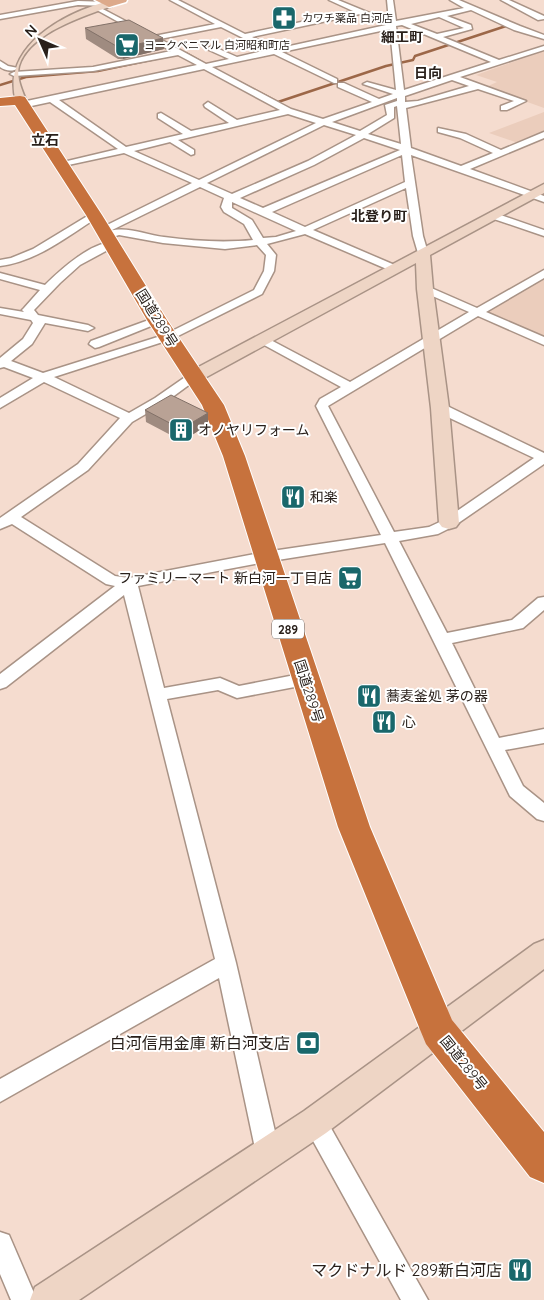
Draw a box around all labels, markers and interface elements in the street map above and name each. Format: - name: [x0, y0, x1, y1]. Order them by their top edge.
- pharmacy icon: カワチ薬品 白河店: [271, 5, 297, 31]
- place label: カワチ薬品 白河店: [302, 11, 393, 25]
- north arrow: [15, 15, 65, 65]
- text: N: [21, 21, 41, 41]
- district label: 細工町: [381, 28, 423, 46]
- supermarket icon: ヨークベニマル 白河昭和町店: [114, 32, 140, 58]
- place label: ヨークベニマル 白河昭和町店: [144, 38, 290, 52]
- district label: 日向: [414, 64, 442, 82]
- district label: 立石: [31, 131, 59, 149]
- district label: 北登り町: [351, 207, 407, 225]
- street label: 国道289号: [132, 286, 182, 350]
- building icon: オノヤリフォーム: [168, 417, 194, 443]
- place label: オノヤリフォーム: [198, 421, 310, 439]
- restaurant icon: 和楽: [280, 484, 306, 510]
- place label: 和楽: [310, 488, 338, 506]
- supermarket icon: ファミリーマート 新白河一丁目店: [337, 565, 363, 591]
- place label: ファミリーマート 新白河一丁目店: [118, 569, 332, 587]
- road number: 289: [272, 620, 304, 638]
- street label: 国道289号: [290, 657, 328, 725]
- restaurant icon: 蕎麦釜処 茅の器: [356, 683, 382, 709]
- place label: 蕎麦釜処 茅の器: [386, 687, 488, 705]
- restaurant icon: 心: [371, 709, 397, 735]
- place label: 心: [402, 713, 416, 731]
- bank icon: 白河信用金庫 新白河支店: [295, 1030, 321, 1056]
- street label: 国道289号: [437, 1032, 491, 1094]
- place label: 白河信用金庫 新白河支店: [110, 1033, 290, 1053]
- restaurant icon: マクドナルド 289新白河店: [507, 1257, 533, 1283]
- place label: マクドナルド 289新白河店: [311, 1260, 502, 1280]

